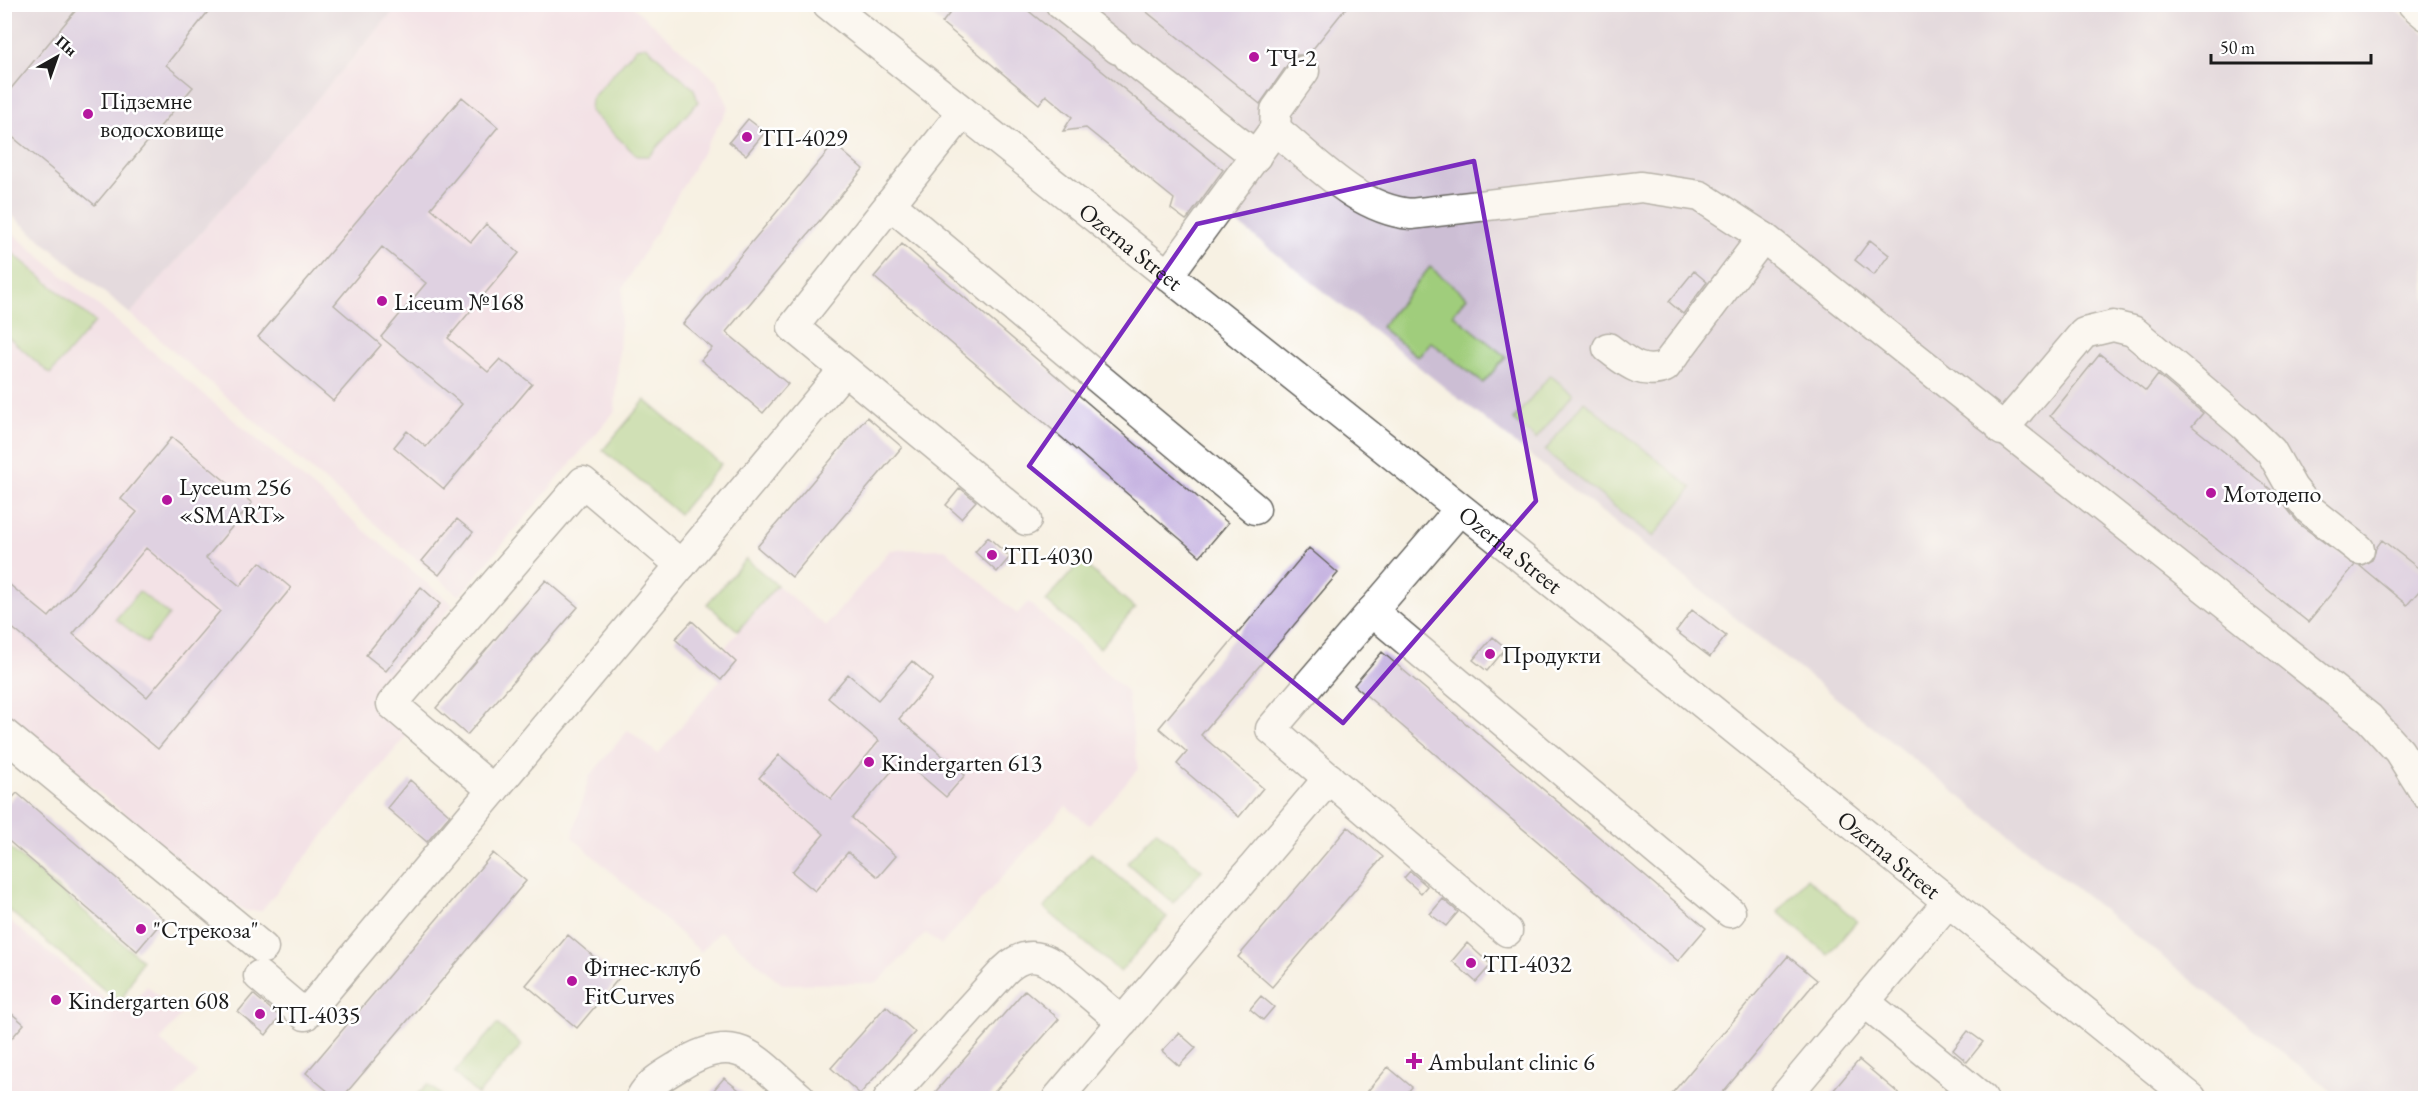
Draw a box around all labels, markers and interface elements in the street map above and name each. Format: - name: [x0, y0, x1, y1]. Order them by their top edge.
- north arrow: [27, 27, 87, 87]
- scale bar: [2211, 27, 2372, 65]
- text: Пн: [51, 31, 81, 61]
- text: 50 m: [2220, 36, 2255, 59]
- place label: ТЧ-2: [1266, 42, 1317, 73]
- marker: ТЧ-2: [1247, 50, 1261, 64]
- place label: Підземне водосховище: [100, 85, 224, 144]
- marker: Підземне водосховище: [81, 107, 95, 121]
- place label: ТП-4029: [759, 122, 848, 153]
- marker: ТП-4029: [740, 130, 754, 144]
- street label: Ozerna Street: [1073, 195, 1190, 297]
- place label: Liceum №168: [394, 286, 524, 317]
- marker: Liceum №168: [375, 294, 389, 308]
- place label: Lyceum 256 «SMART»: [179, 471, 291, 530]
- place label: Мотодепо: [2223, 478, 2321, 509]
- marker: Мотодепо: [2204, 486, 2218, 500]
- marker: Lyceum 256 «SMART»: [160, 493, 174, 507]
- street label: Ozerna Street: [1453, 498, 1570, 600]
- place label: ТП-4030: [1004, 540, 1093, 571]
- marker: ТП-4030: [985, 548, 999, 562]
- place label: Продукти: [1502, 639, 1601, 670]
- marker: Продукти: [1483, 647, 1497, 661]
- place label: Kindergarten 613: [881, 747, 1042, 778]
- marker: Kindergarten 613: [862, 755, 876, 769]
- street label: Ozerna Street: [1831, 803, 1948, 906]
- place label: "Стрекоза": [153, 914, 259, 945]
- marker: "Стрекоза": [134, 922, 148, 936]
- place label: ТП-4032: [1483, 948, 1572, 979]
- place label: Фітнес-клуб FitCurves: [584, 952, 701, 1011]
- marker: ТП-4032: [1464, 956, 1478, 970]
- marker: Фітнес-клуб FitCurves: [565, 974, 579, 988]
- place label: Kindergarten 608: [68, 985, 229, 1016]
- marker: Kindergarten 608: [49, 993, 63, 1007]
- place label: ТП-4035: [272, 999, 361, 1030]
- marker: ТП-4035: [253, 1007, 267, 1021]
- place label: Ambulant clinic 6: [1427, 1046, 1595, 1077]
- marker: Ambulant clinic 6: [1405, 1052, 1423, 1070]

